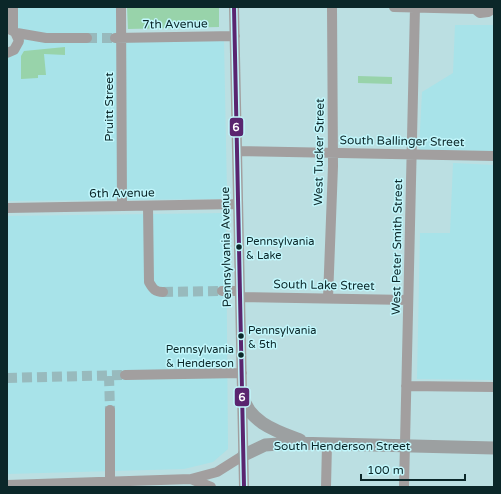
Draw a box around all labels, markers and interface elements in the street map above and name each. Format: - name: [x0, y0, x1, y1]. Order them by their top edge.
- street label: 7th Avenue: [142, 16, 208, 32]
- street label: Pruitt Street: [102, 72, 116, 142]
- street label: West Tucker Street: [311, 98, 327, 206]
- line badge: 6: [229, 117, 244, 137]
- text: 6: [233, 121, 240, 134]
- street label: South Ballinger Street: [340, 133, 465, 149]
- street label: West Peter Smith Street: [389, 178, 405, 315]
- street label: 6th Avenue: [89, 185, 155, 201]
- street label: Pennsylvania Avenue: [218, 186, 234, 307]
- place label: Pennsylvania & Lake: [246, 235, 314, 262]
- marker: Pennsylvania & Lake: [234, 242, 244, 252]
- street label: South Lake Street: [273, 277, 375, 293]
- place label: Pennsylvania & 5th: [248, 324, 316, 351]
- marker: Pennsylvania & 5th: [236, 331, 246, 341]
- place label: Pennsylvania & Henderson: [166, 343, 234, 370]
- marker: Pennsylvania & Henderson: [236, 350, 246, 360]
- line badge: 6: [234, 387, 250, 407]
- text: 6: [239, 391, 246, 404]
- street label: South Henderson Street: [274, 439, 411, 453]
- scale bar: [361, 456, 465, 482]
- text: 100 m: [367, 463, 404, 477]

